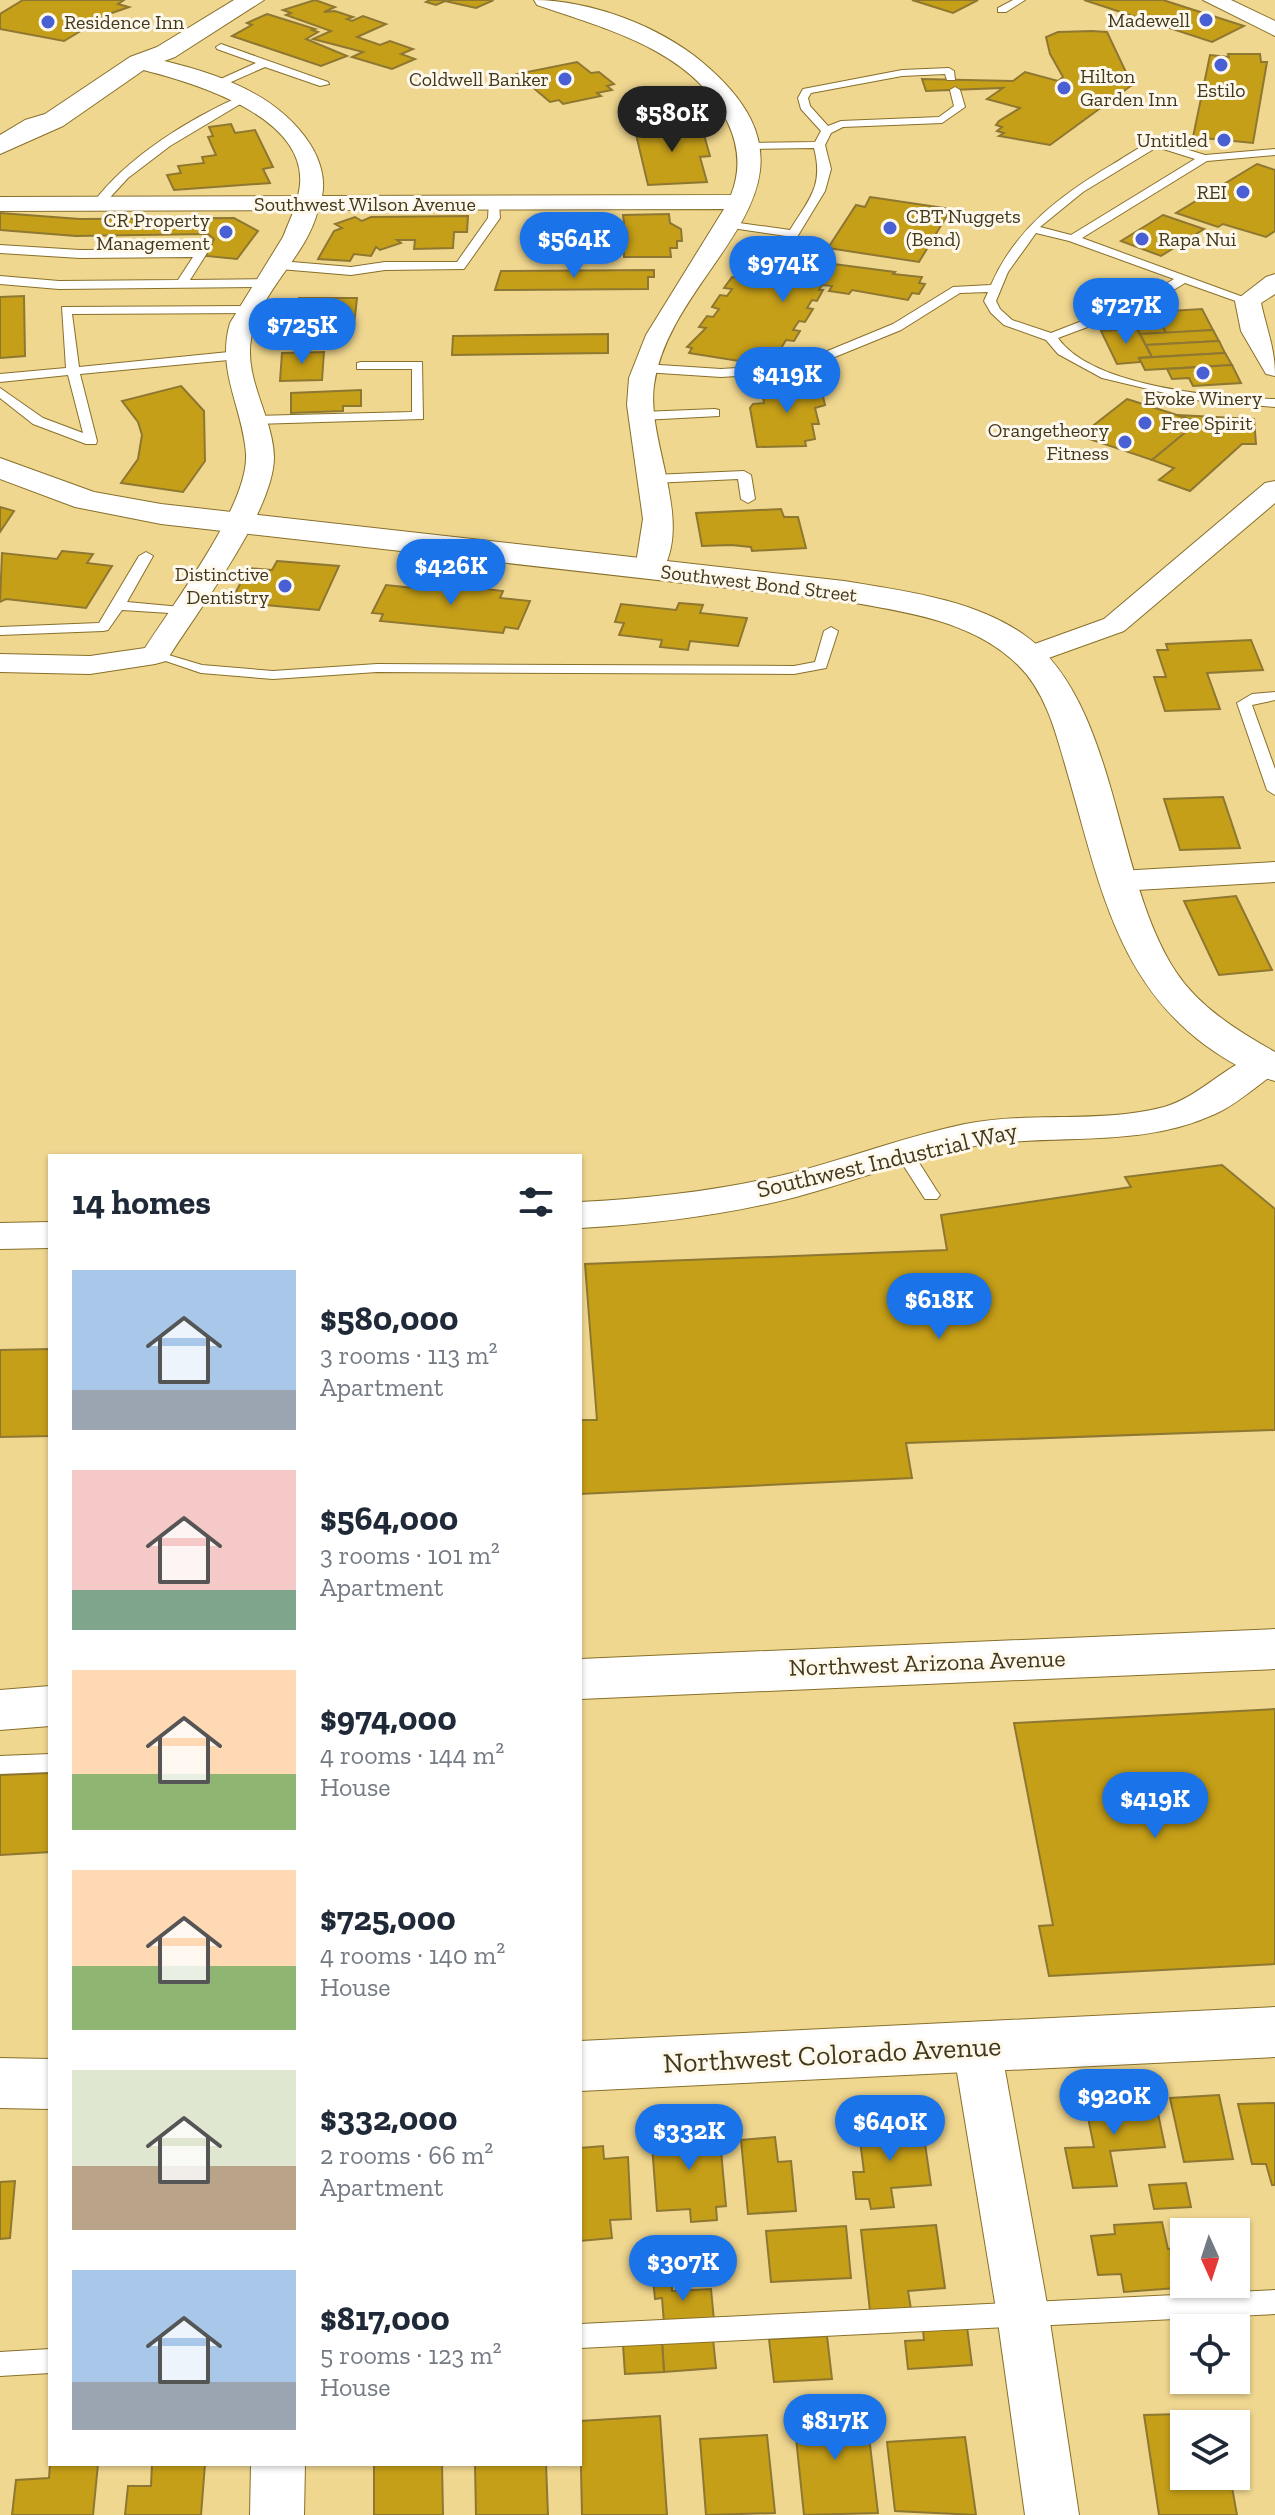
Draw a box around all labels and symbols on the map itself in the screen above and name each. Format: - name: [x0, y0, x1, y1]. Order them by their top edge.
- place label: Madewell: [1108, 8, 1190, 32]
- place label: Residence Inn: [64, 10, 185, 34]
- marker: Madewell: [1197, 11, 1215, 29]
- marker: Residence Inn: [39, 13, 57, 31]
- marker: Estilo: [1212, 56, 1230, 74]
- place label: Hilton Garden Inn: [1080, 64, 1178, 111]
- place label: Coldwell Banker: [409, 67, 549, 91]
- marker: Coldwell Banker: [556, 70, 574, 88]
- place label: Estilo: [1196, 78, 1246, 102]
- marker: Hilton Garden Inn: [1055, 79, 1073, 97]
- pin: $580K: [616, 86, 728, 154]
- place label: Untitled: [1137, 128, 1208, 152]
- marker: Untitled: [1215, 131, 1233, 149]
- place label: REI: [1196, 180, 1227, 204]
- marker: REI: [1234, 183, 1252, 201]
- street label: Southwest Wilson Avenue: [254, 192, 476, 216]
- place label: CBT Nuggets (Bend): [906, 204, 1021, 251]
- place label: CR Property Management: [96, 208, 211, 255]
- pin: $564K: [518, 212, 630, 280]
- marker: CBT Nuggets (Bend): [881, 219, 899, 237]
- marker: CR Property Management: [217, 223, 235, 241]
- place label: Rapa Nui: [1158, 227, 1237, 251]
- marker: Rapa Nui: [1133, 230, 1151, 248]
- pin: $974K: [727, 236, 839, 304]
- pin: $727K: [1070, 278, 1182, 346]
- pin: $725K: [246, 298, 358, 366]
- pin: $419K: [731, 347, 843, 415]
- marker: Evoke Winery: [1194, 364, 1212, 382]
- place label: Evoke Winery: [1144, 386, 1263, 410]
- place label: Free Spirit: [1161, 411, 1253, 435]
- marker: Free Spirit: [1136, 414, 1154, 432]
- place label: Orangetheory Fitness: [988, 418, 1110, 465]
- marker: Orangetheory Fitness: [1116, 433, 1134, 451]
- pin: $426K: [395, 539, 507, 607]
- street label: Southwest Bond Street: [659, 559, 859, 607]
- place label: Distinctive Dentistry: [175, 562, 270, 609]
- marker: Distinctive Dentistry: [276, 577, 294, 595]
- street label: Southwest Industrial Way: [754, 1115, 1021, 1204]
- pin: $618K: [883, 1273, 995, 1341]
- street label: Northwest Arizona Avenue: [788, 1643, 1066, 1682]
- pin: $419K: [1099, 1772, 1211, 1840]
- street label: Northwest Colorado Avenue: [662, 2029, 1002, 2080]
- pin: $920K: [1058, 2069, 1170, 2137]
- pin: $640K: [834, 2095, 946, 2163]
- pin: $332K: [633, 2104, 745, 2172]
- north arrow: [1170, 2218, 1250, 2298]
- pin: $307K: [627, 2235, 739, 2303]
- pin: $817K: [779, 2394, 891, 2462]

